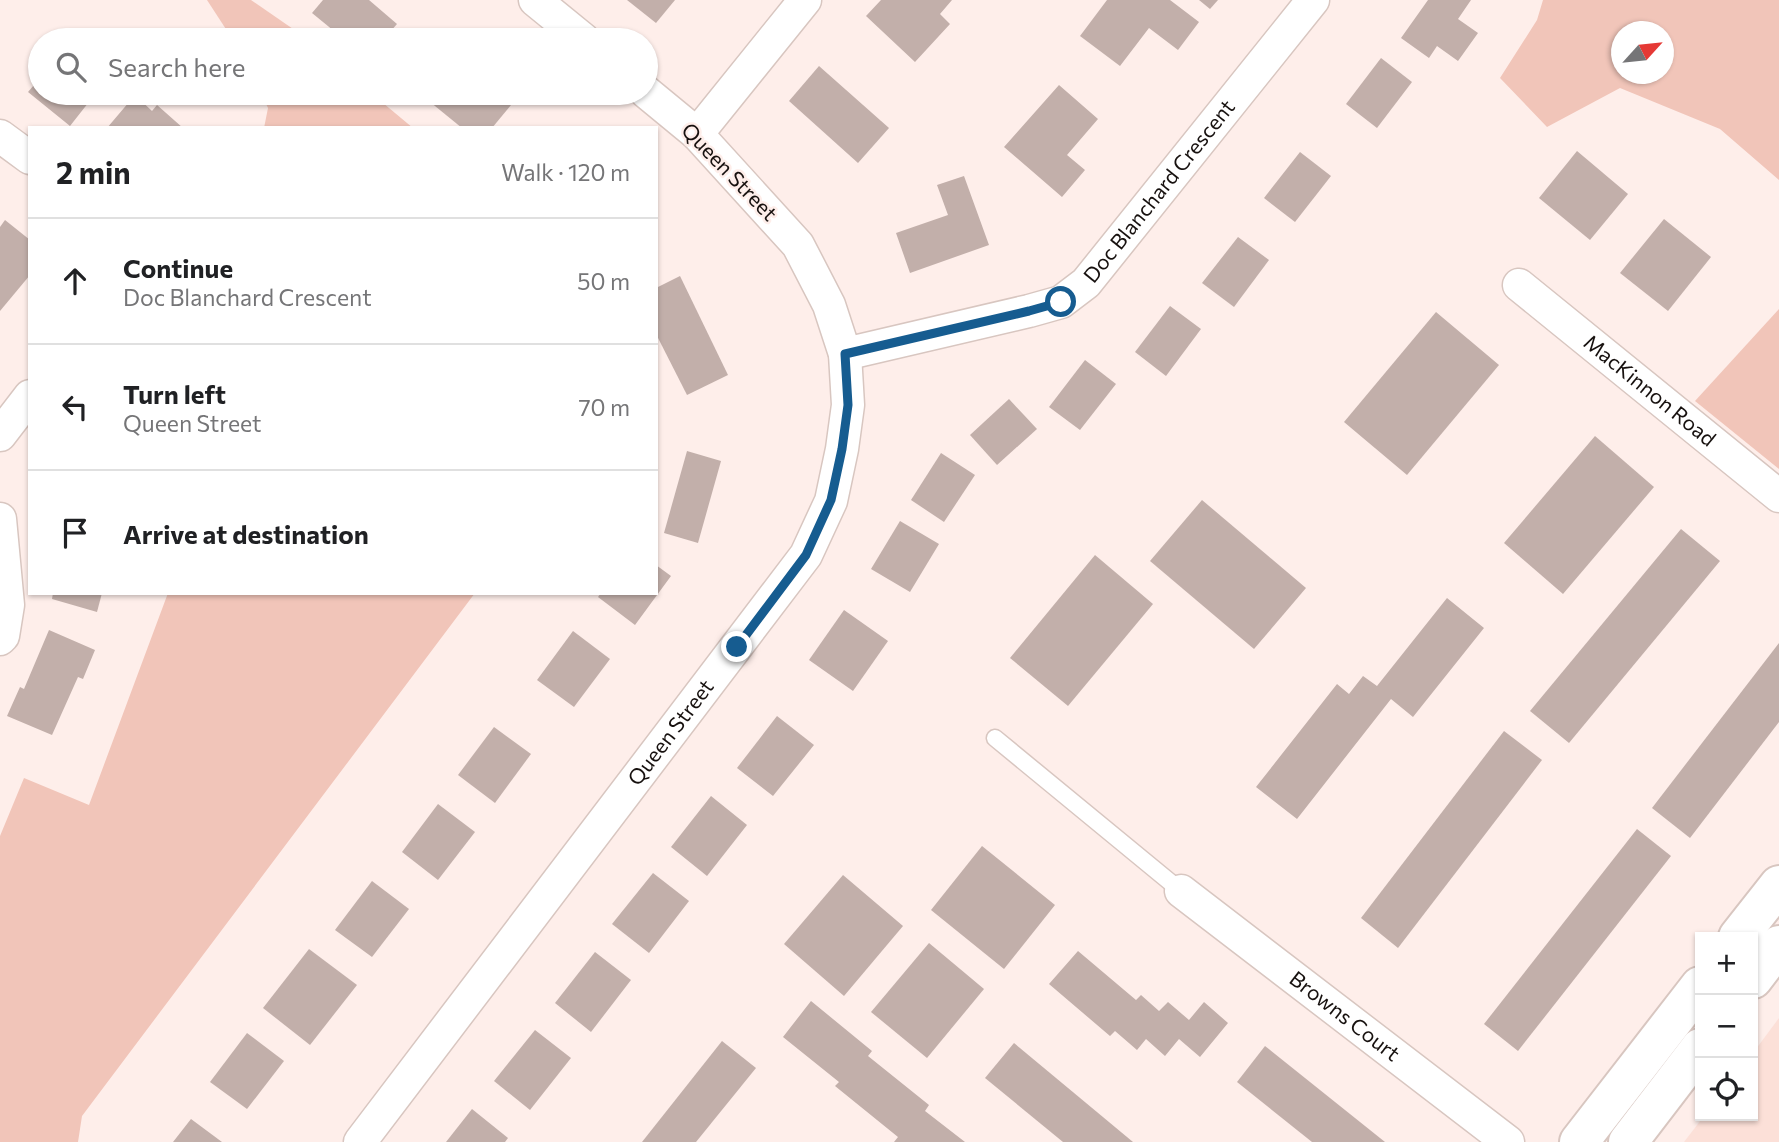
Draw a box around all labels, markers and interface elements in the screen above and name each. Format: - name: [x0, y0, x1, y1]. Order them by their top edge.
- north arrow: [1611, 21, 1674, 84]
- search box: [28, 28, 658, 105]
- icon: search: [52, 48, 90, 86]
- text: Search here: [108, 51, 246, 82]
- street label: Doc Blanchard Crescent: [1077, 94, 1239, 287]
- street label: Queen Street: [677, 117, 783, 225]
- text: 2 min: [56, 153, 131, 190]
- text: Walk · 120 m: [501, 158, 630, 186]
- text: Continue: [123, 252, 233, 283]
- icon: ahead: [56, 262, 94, 300]
- text: 50 m: [577, 267, 630, 295]
- text: Doc Blanchard Crescent: [123, 283, 372, 311]
- route start: [1045, 286, 1076, 317]
- street label: MacKinnon Road: [1579, 329, 1721, 451]
- text: Turn left: [123, 378, 226, 409]
- icon: left: [56, 388, 94, 426]
- text: 70 m: [578, 393, 630, 421]
- text: Queen Street: [123, 409, 262, 437]
- icon: arrive: [56, 514, 94, 552]
- text: Arrive at destination: [123, 518, 369, 549]
- route end: [721, 631, 752, 662]
- street label: Queen Street: [622, 674, 718, 790]
- map controls: [1695, 932, 1758, 1121]
- button: +: [1695, 932, 1758, 995]
- street label: Browns Court: [1285, 965, 1405, 1065]
- button: −: [1695, 995, 1758, 1058]
- button: locate: [1695, 1058, 1758, 1121]

